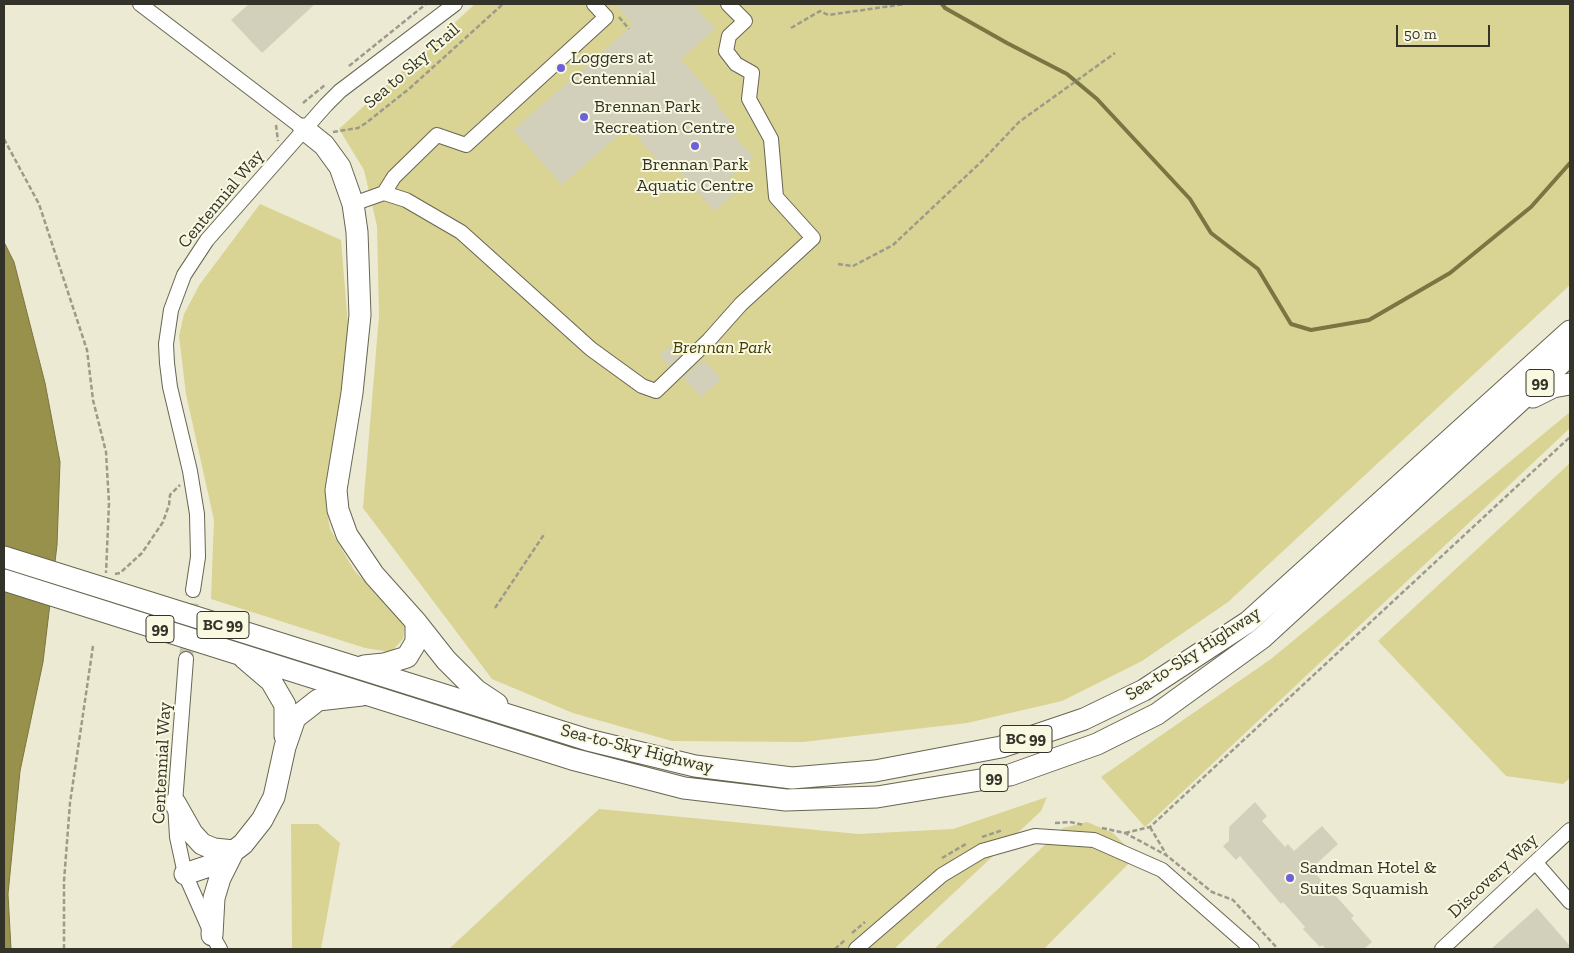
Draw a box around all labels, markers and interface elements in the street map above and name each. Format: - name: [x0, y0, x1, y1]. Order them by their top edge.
- scale bar: [1399, 15, 1493, 47]
- street label: Sea to Sky Trail: [360, 18, 464, 114]
- text: 50 m: [1404, 25, 1437, 43]
- place label: Loggers at Centennial: [571, 47, 656, 90]
- marker: Loggers at Centennial: [555, 62, 567, 74]
- place label: Brennan Park Recreation Centre: [594, 96, 735, 138]
- marker: Brennan Park Recreation Centre: [578, 111, 590, 123]
- marker: Brennan Park Aquatic Centre: [689, 140, 701, 152]
- street label: Centennial Way: [173, 145, 269, 253]
- place label: Brennan Park Aquatic Centre: [636, 154, 754, 196]
- park label: Brennan Park: [673, 337, 771, 359]
- road number: 99: [1526, 369, 1554, 396]
- street label: Sea-to-Sky Highway: [1121, 602, 1265, 706]
- road number: BC 99: [197, 612, 249, 638]
- road number: 99: [146, 616, 174, 642]
- street label: Centennial Way: [148, 701, 176, 825]
- street label: Sea-to-Sky Highway: [558, 720, 716, 778]
- road number: BC 99: [1000, 726, 1052, 752]
- road number: 99: [980, 764, 1008, 791]
- street label: Discovery Way: [1444, 829, 1542, 923]
- place label: Sandman Hotel & Suites Squamish: [1300, 857, 1437, 900]
- marker: Sandman Hotel & Suites Squamish: [1284, 872, 1296, 884]

